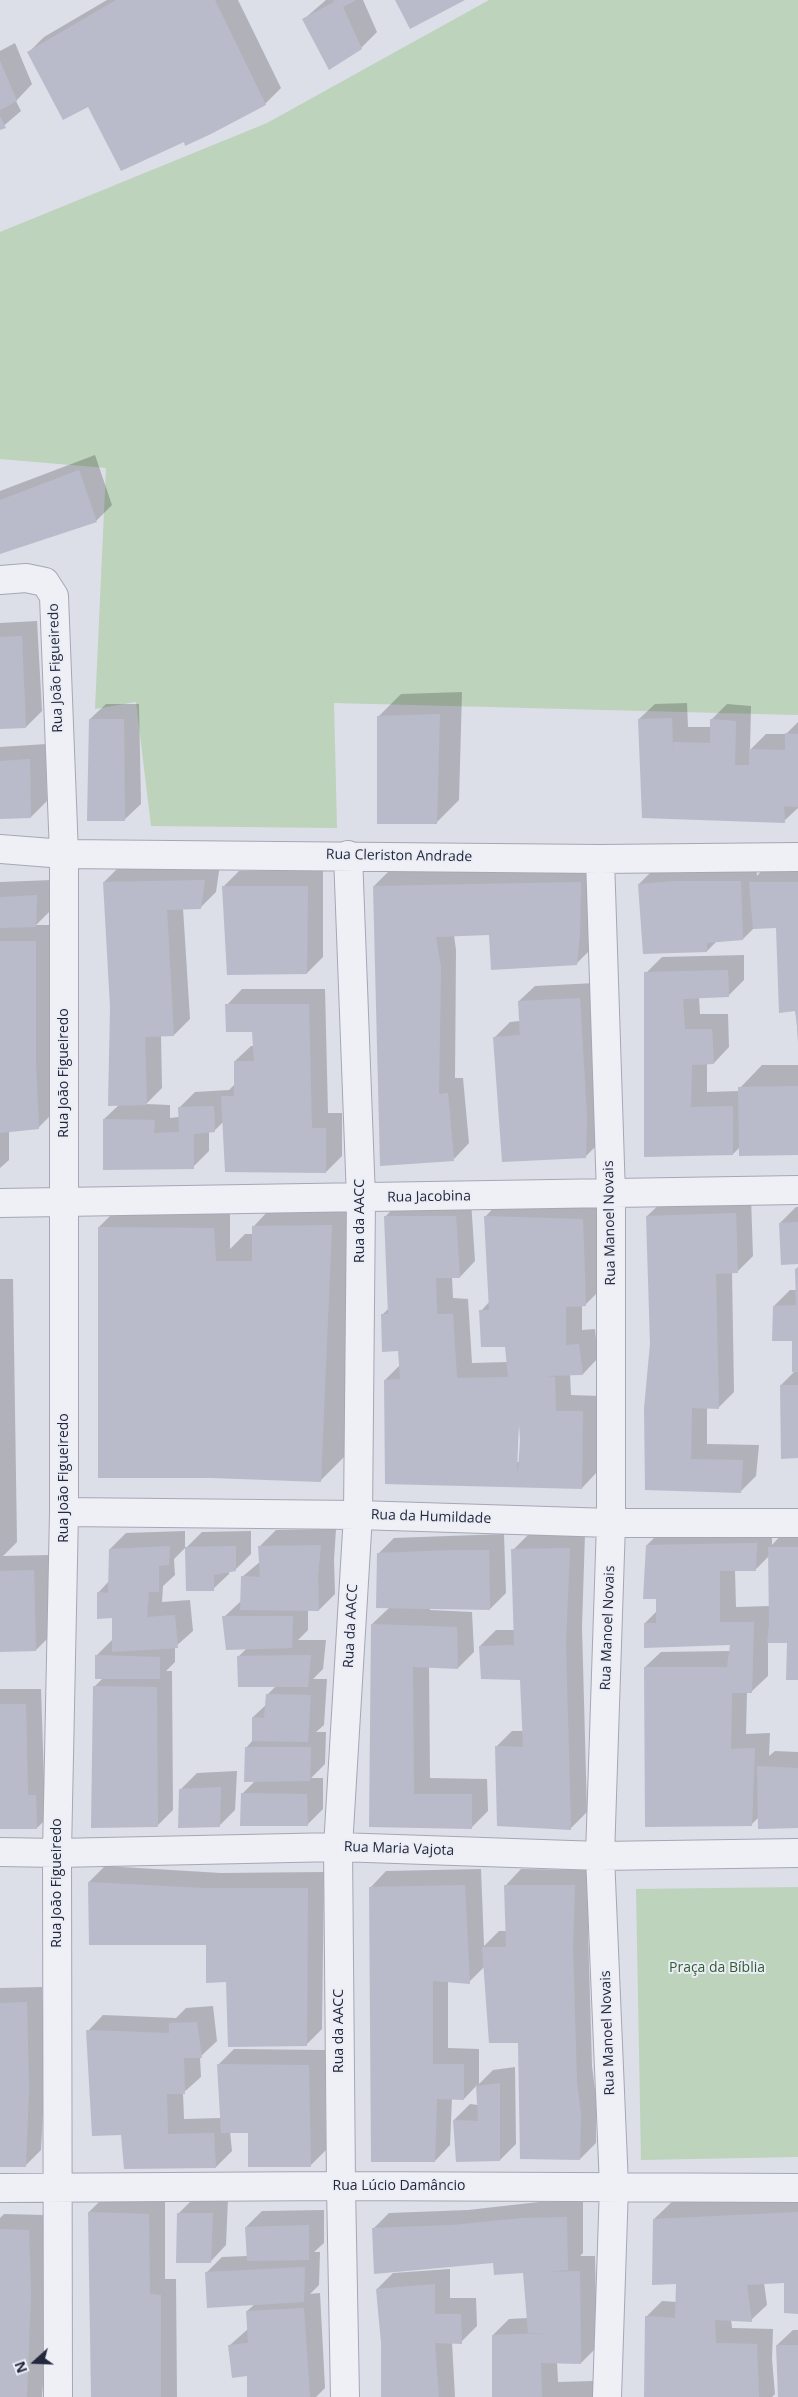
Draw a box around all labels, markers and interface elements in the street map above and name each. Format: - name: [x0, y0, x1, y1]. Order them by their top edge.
- street label: Rua João Figueiredo: [45, 603, 67, 733]
- street label: Rua Cleriston Andrade: [326, 846, 472, 866]
- street label: Rua João Figueiredo: [56, 1008, 72, 1138]
- street label: Rua Manoel Novais: [601, 1160, 619, 1286]
- street label: Rua da AACC: [352, 1179, 368, 1263]
- street label: Rua Jacobina: [387, 1188, 471, 1206]
- street label: Rua João Figueiredo: [56, 1413, 72, 1543]
- street label: Rua da Humildade: [371, 1507, 491, 1527]
- street label: Rua Manoel Novais: [597, 1565, 619, 1691]
- street label: Rua da AACC: [340, 1584, 362, 1668]
- street label: Rua João Figueiredo: [49, 1818, 65, 1948]
- street label: Rua Maria Vajota: [343, 1839, 455, 1859]
- park label: Praça da Bíblia: [669, 1960, 765, 1976]
- street label: Rua Manoel Novais: [597, 1970, 619, 2096]
- street label: Rua da AACC: [331, 1989, 347, 2073]
- street label: Rua Lúcio Damâncio: [333, 2178, 465, 2194]
- north arrow: [10, 2337, 60, 2387]
- text: N: [10, 2359, 31, 2376]

